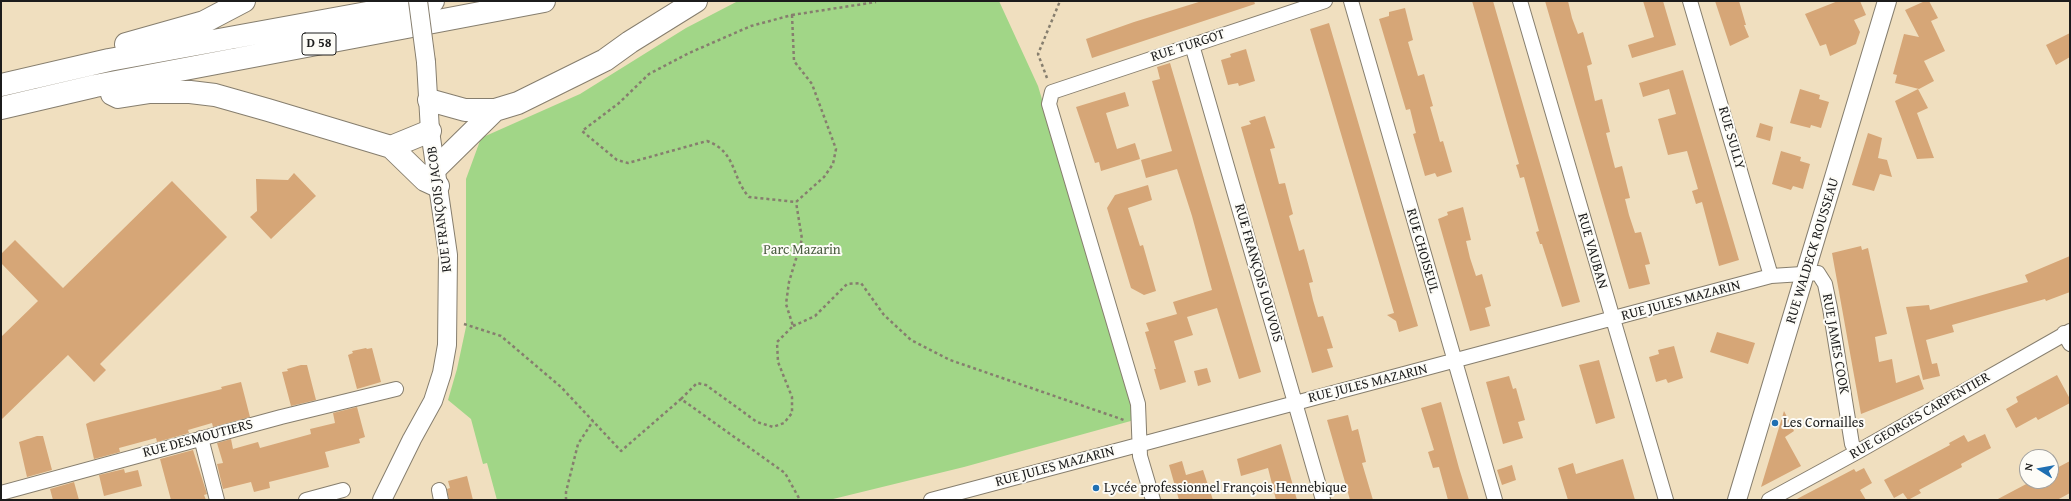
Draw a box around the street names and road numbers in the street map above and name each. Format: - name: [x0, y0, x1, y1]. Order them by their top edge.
- street label: RUE TURGOT: [1149, 26, 1227, 66]
- road number: D 58: [302, 33, 336, 55]
- street label: RUE SULLY: [1714, 105, 1748, 171]
- street label: RUE FRANÇOIS JACOB: [424, 145, 456, 273]
- street label: RUE WALDECK ROUSSEAU: [1783, 176, 1843, 326]
- street label: RUE FRANÇOIS LOUVOIS: [1230, 202, 1286, 344]
- street label: RUE CHOISEUL: [1402, 207, 1442, 295]
- street label: RUE VAUBAN: [1573, 211, 1611, 291]
- street label: RUE JULES MAZARIN: [1620, 277, 1742, 325]
- street label: RUE JAMES COOK: [1818, 292, 1852, 396]
- street label: RUE JULES MAZARIN: [1307, 361, 1429, 407]
- street label: RUE GEORGES CARPENTIER: [1847, 369, 1993, 463]
- street label: RUE DESMOUTIERS: [141, 416, 255, 462]
- street label: RUE JULES MAZARIN: [994, 443, 1116, 491]

